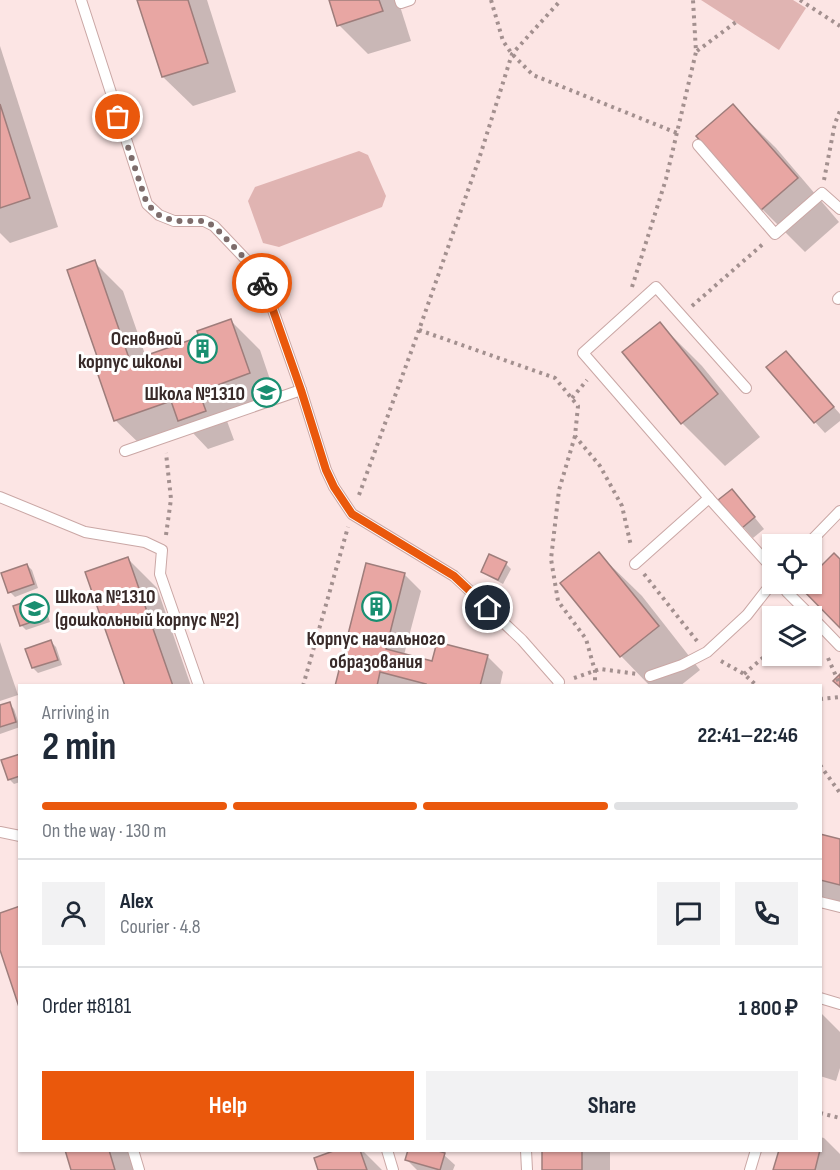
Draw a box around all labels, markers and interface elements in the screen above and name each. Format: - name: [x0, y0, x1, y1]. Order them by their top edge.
- pin: [92, 91, 143, 142]
- icon: bag: [101, 100, 134, 133]
- courier: [232, 253, 292, 313]
- icon: bike: [246, 267, 279, 300]
- place label: Основной корпус школы: [78, 327, 182, 374]
- building icon: Основной корпус школы: [187, 333, 219, 365]
- school or university icon: Школа №1310: [250, 377, 282, 409]
- place label: Школа №1310: [144, 382, 245, 406]
- map controls: [762, 534, 822, 666]
- button: locate: [762, 534, 822, 594]
- pin: [462, 582, 513, 633]
- place label: Школа №1310 (дошкольный корпус №2): [55, 585, 239, 632]
- building icon: Корпус начального образования: [360, 591, 392, 623]
- icon: home: [471, 591, 504, 624]
- school or university icon: Школа №1310 (дошкольный корпус №2): [18, 592, 50, 624]
- button: layers: [762, 606, 822, 666]
- place label: Корпус начального образования: [306, 627, 446, 674]
- text: Arriving in: [42, 701, 110, 725]
- text: 22:41–22:46: [697, 722, 798, 749]
- text: 2 min: [42, 724, 116, 771]
- text: On the way · 130 m: [42, 819, 166, 843]
- button: person: [42, 882, 105, 945]
- button: chat: [657, 882, 720, 945]
- button: phone: [735, 882, 798, 945]
- text: Alex: [120, 888, 153, 915]
- text: Courier · 4.8: [120, 915, 201, 939]
- text: Order #8181: [42, 993, 131, 1020]
- text: 1 800 ₽: [738, 995, 798, 1022]
- button: Help: [42, 1071, 414, 1140]
- button: Share: [426, 1071, 798, 1140]

